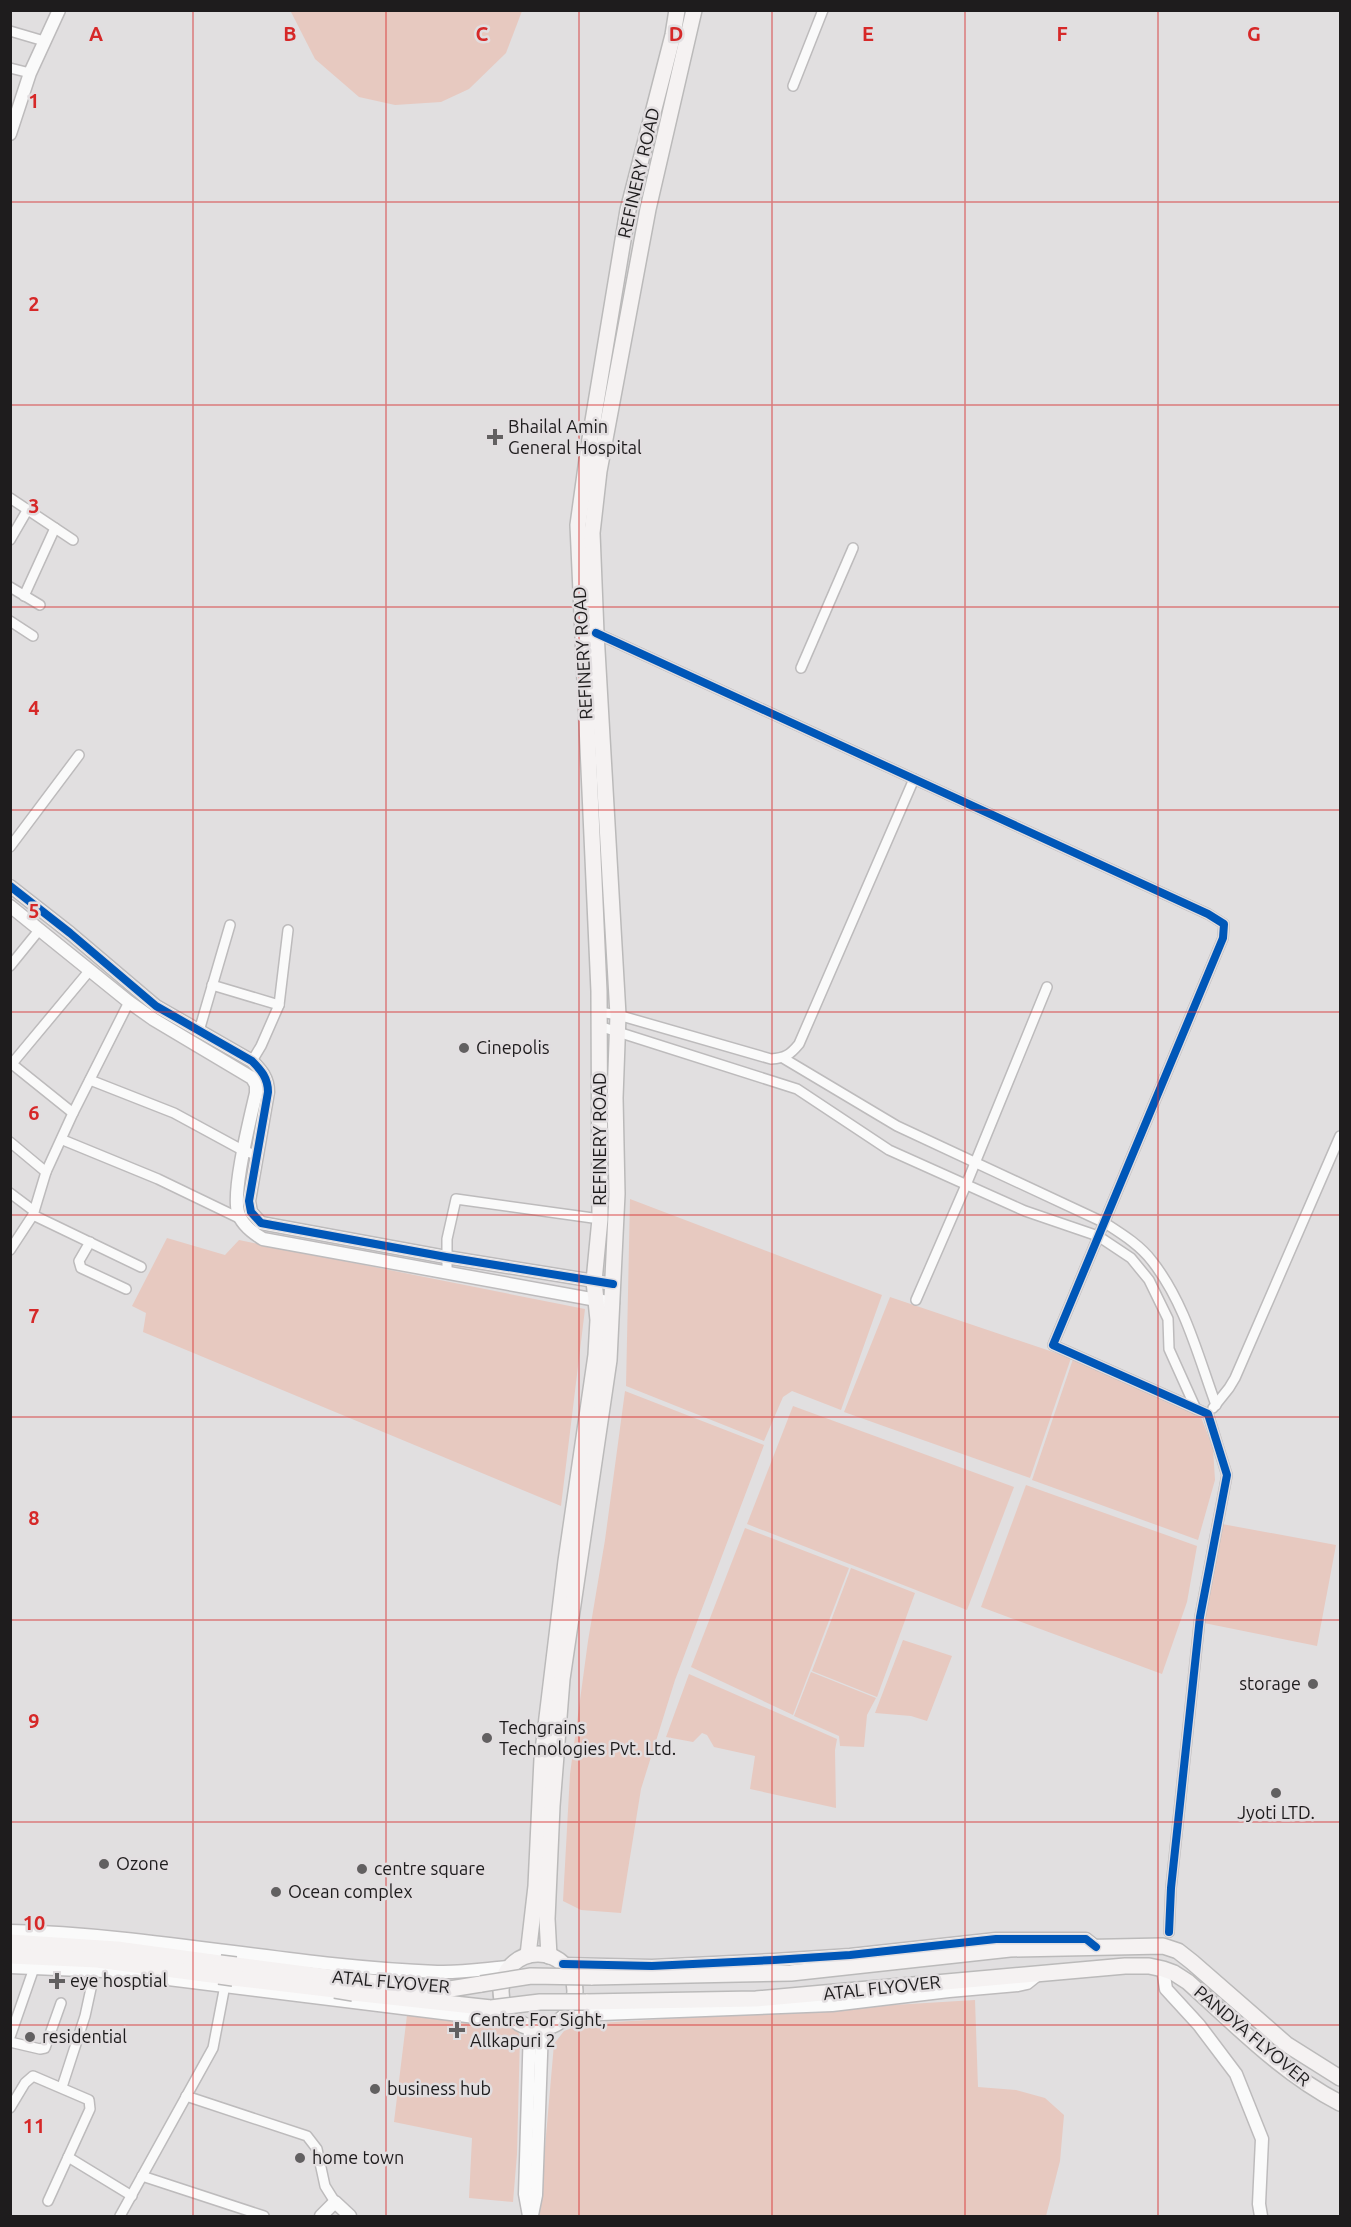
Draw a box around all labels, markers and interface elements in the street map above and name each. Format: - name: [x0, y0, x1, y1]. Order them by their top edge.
- text: A: [89, 22, 103, 45]
- text: B: [283, 22, 297, 45]
- text: C: [476, 22, 489, 45]
- text: D: [669, 22, 683, 45]
- text: E: [862, 22, 874, 45]
- text: F: [1056, 22, 1068, 45]
- text: G: [1247, 22, 1261, 45]
- text: 1: [28, 89, 40, 112]
- street label: REFINERY ROAD: [613, 106, 663, 240]
- text: 2: [28, 292, 40, 315]
- place label: Bhailal Amin General Hospital: [508, 416, 642, 457]
- marker: Bhailal Amin General Hospital: [486, 428, 504, 446]
- text: 3: [28, 494, 40, 517]
- street label: REFINERY ROAD: [569, 586, 595, 720]
- text: 4: [28, 696, 40, 719]
- text: 5: [28, 899, 40, 922]
- place label: Cinepolis: [476, 1037, 550, 1057]
- marker: Cinepolis: [457, 1041, 471, 1055]
- street label: REFINERY ROAD: [589, 1072, 609, 1206]
- text: 6: [28, 1101, 40, 1124]
- text: 7: [28, 1304, 40, 1327]
- text: 8: [28, 1506, 40, 1529]
- place label: storage: [1239, 1673, 1301, 1693]
- marker: storage: [1306, 1677, 1320, 1691]
- text: 9: [28, 1709, 40, 1732]
- place label: Techgrains Technologies Pvt. Ltd.: [499, 1717, 676, 1758]
- marker: Techgrains Technologies Pvt. Ltd.: [480, 1731, 494, 1745]
- marker: Jyoti LTD.: [1269, 1786, 1283, 1800]
- place label: Jyoti LTD.: [1237, 1802, 1315, 1822]
- place label: Ozone: [116, 1853, 169, 1873]
- marker: Ozone: [97, 1857, 111, 1871]
- place label: centre square: [374, 1858, 485, 1878]
- marker: centre square: [355, 1862, 369, 1876]
- place label: Ocean complex: [288, 1881, 413, 1901]
- marker: Ocean complex: [269, 1885, 283, 1899]
- text: 10: [23, 1911, 45, 1934]
- street label: ATAL FLYOVER: [331, 1966, 451, 1996]
- place label: eye hosptial: [70, 1970, 167, 1990]
- street label: ATAL FLYOVER: [822, 1971, 942, 2003]
- marker: eye hosptial: [48, 1972, 66, 1990]
- street label: PANDYA FLYOVER: [1191, 1981, 1315, 2089]
- place label: Centre For Sight, Allkapuri 2: [470, 2009, 606, 2050]
- marker: Centre For Sight, Allkapuri 2: [448, 2021, 466, 2039]
- place label: residential: [42, 2026, 127, 2046]
- marker: residential: [23, 2030, 37, 2044]
- place label: business hub: [387, 2078, 491, 2098]
- marker: business hub: [368, 2082, 382, 2096]
- text: 11: [23, 2114, 45, 2137]
- place label: home town: [312, 2147, 404, 2167]
- marker: home town: [293, 2151, 307, 2165]

